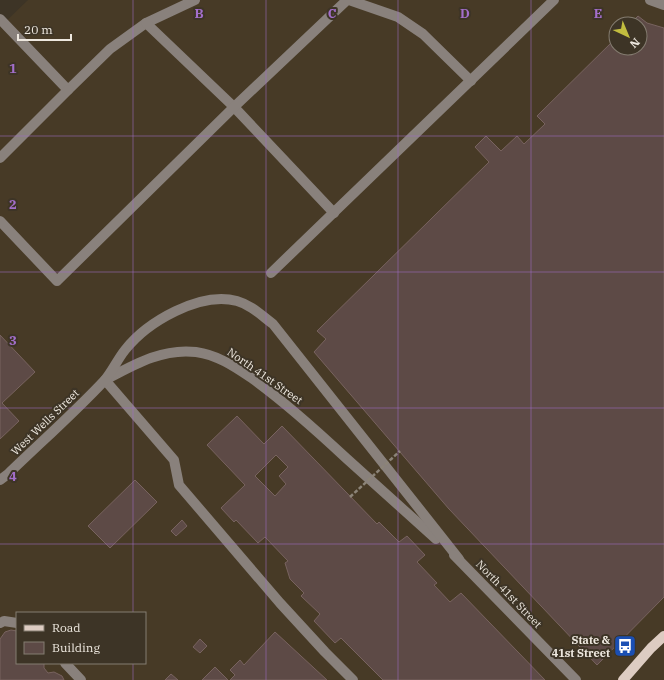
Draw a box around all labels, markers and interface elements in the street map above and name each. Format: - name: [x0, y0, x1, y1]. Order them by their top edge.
- text: B: [194, 5, 204, 22]
- text: C: [328, 5, 337, 22]
- text: D: [460, 5, 470, 22]
- text: E: [594, 5, 602, 22]
- scale bar: [18, 16, 71, 42]
- north arrow: [608, 16, 648, 56]
- text: 20 m: [24, 22, 53, 37]
- text: N: [627, 35, 643, 51]
- text: 1: [9, 60, 17, 77]
- text: 2: [9, 196, 17, 213]
- text: 3: [9, 332, 17, 349]
- street label: North 41st Street: [225, 345, 305, 407]
- street label: West Wells Street: [8, 386, 82, 458]
- text: 4: [9, 468, 17, 485]
- street label: North 41st Street: [473, 557, 545, 631]
- legend: [16, 612, 146, 664]
- text: Road: [52, 620, 81, 635]
- place label: State & 41st Street: [552, 633, 610, 660]
- bus stop icon: State & 41st Street: [612, 633, 638, 659]
- text: Building: [52, 640, 100, 655]

